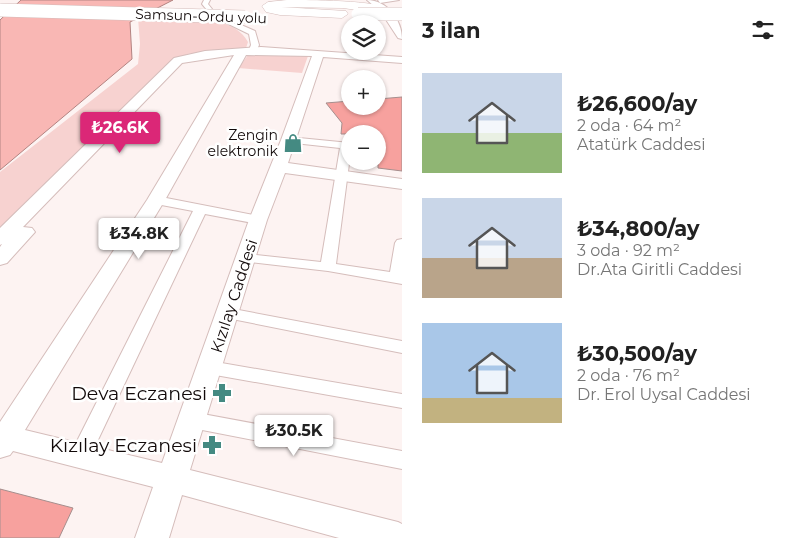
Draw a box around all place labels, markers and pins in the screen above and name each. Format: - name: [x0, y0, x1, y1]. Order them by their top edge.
- pin: ₺26.6K: [79, 112, 161, 154]
- place label: Zengin elektronik: [207, 126, 279, 160]
- shop icon: Zengin elektronik: [282, 132, 304, 154]
- pin: ₺34.8K: [98, 218, 180, 260]
- place label: Deva Eczanesi: [71, 382, 207, 405]
- pharmacy icon: Deva Eczanesi: [211, 382, 233, 404]
- pin: ₺30.5K: [253, 414, 335, 457]
- place label: Kızılay Eczanesi: [50, 434, 197, 457]
- pharmacy icon: Kızılay Eczanesi: [201, 434, 223, 456]

